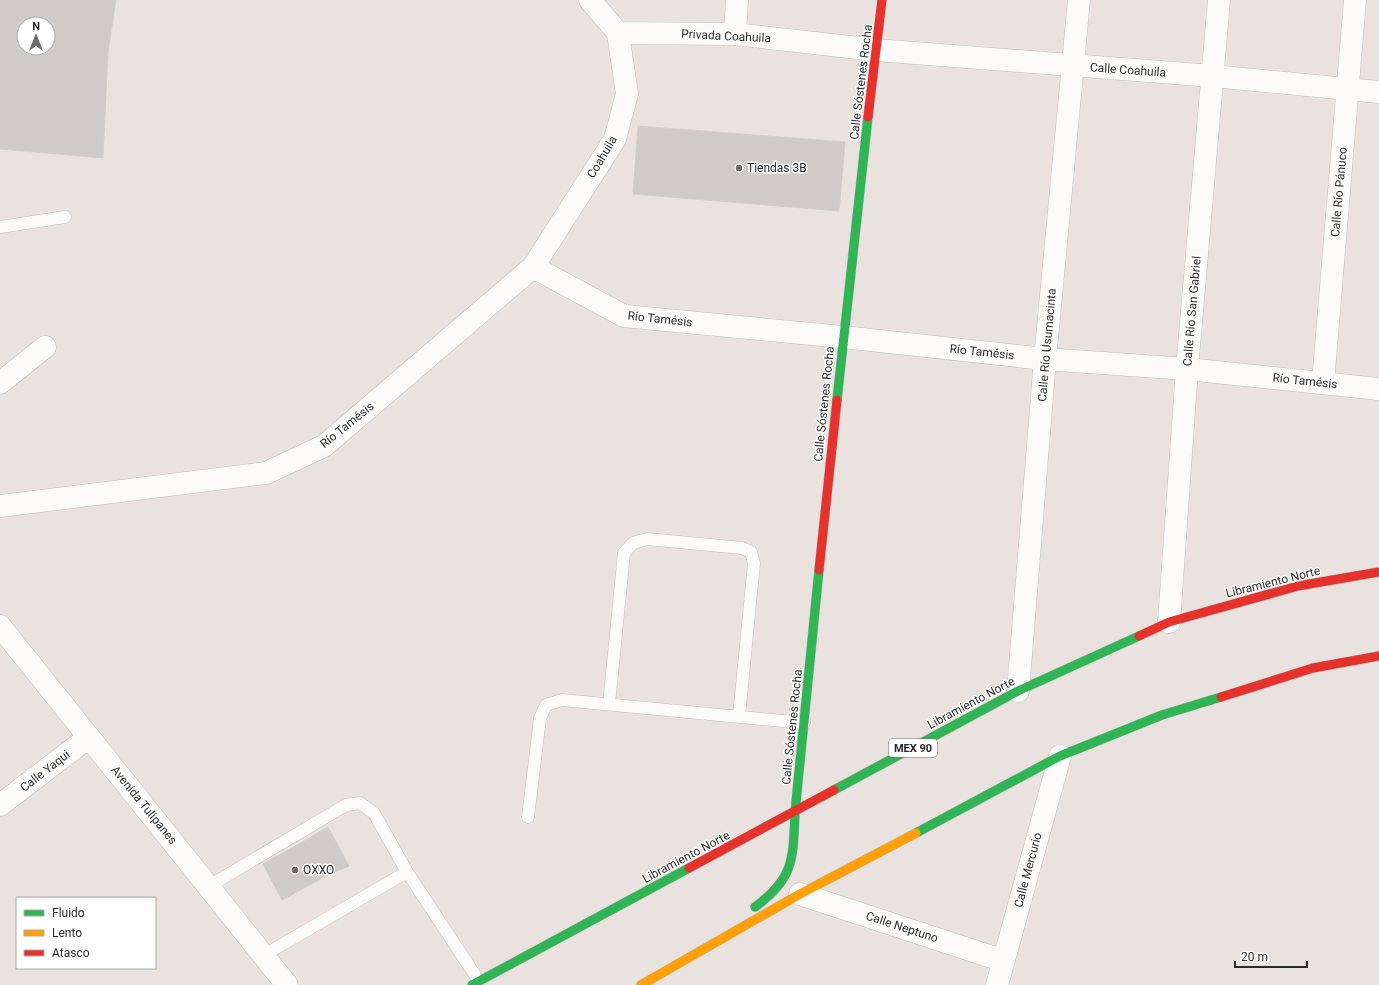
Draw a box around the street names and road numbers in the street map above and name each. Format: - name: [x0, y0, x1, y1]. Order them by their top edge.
- street label: Calle Sóstenes Rocha: [847, 24, 875, 140]
- street label: Privada Coahuila: [681, 27, 771, 45]
- street label: Calle Coahuila: [1089, 60, 1167, 80]
- street label: Coahuila: [584, 133, 620, 181]
- street label: Calle Río Pánuco: [1328, 146, 1350, 237]
- street label: Calle Río San Gabriel: [1180, 255, 1204, 367]
- street label: Calle Río Usumacinta: [1035, 288, 1059, 402]
- street label: Río Tamésis: [627, 309, 693, 329]
- street label: Río Tamésis: [949, 342, 1015, 362]
- street label: Calle Sóstenes Rocha: [811, 346, 837, 462]
- street label: Río Tamésis: [1272, 371, 1338, 391]
- street label: Río Tamésis: [317, 399, 377, 451]
- street label: Libramiento Norte: [1224, 564, 1322, 600]
- street label: Calle Sóstenes Rocha: [779, 669, 805, 785]
- street label: Libramiento Norte: [925, 674, 1017, 732]
- road number: MEX 90: [889, 739, 937, 757]
- street label: Calle Yaqui: [17, 747, 73, 795]
- street label: Avenida Tulipanes: [108, 763, 180, 847]
- street label: Libramiento Norte: [640, 828, 732, 886]
- street label: Calle Mercurio: [1011, 831, 1045, 909]
- street label: Calle Neptuno: [864, 909, 940, 945]

